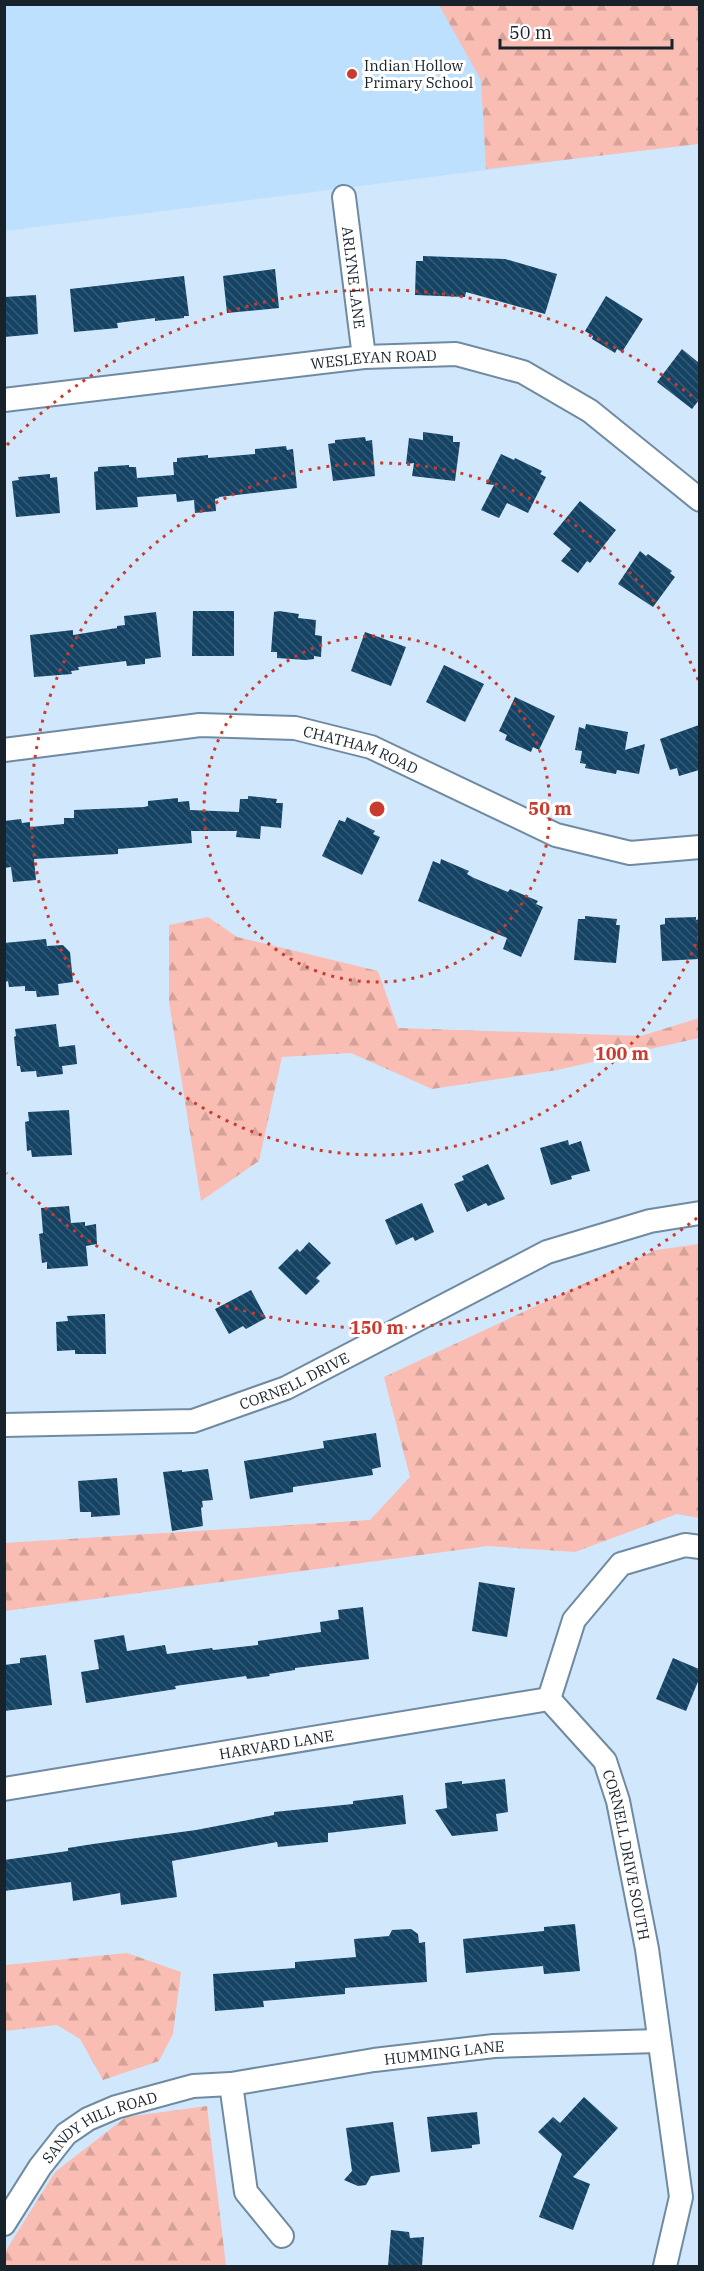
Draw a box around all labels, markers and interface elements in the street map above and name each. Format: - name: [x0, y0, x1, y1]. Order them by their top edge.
- scale bar: [500, 12, 672, 50]
- text: 50 m: [509, 21, 552, 44]
- place label: Indian Hollow Primary School: [364, 56, 473, 92]
- marker: Indian Hollow Primary School: [345, 67, 359, 81]
- street label: ARLYNE LANE: [338, 225, 370, 330]
- street label: WESLEYAN ROAD: [309, 345, 437, 373]
- street label: CHATHAM ROAD: [301, 721, 421, 778]
- text: 50 m: [528, 797, 572, 820]
- centre of rings: [367, 799, 387, 819]
- text: 100 m: [595, 1042, 650, 1065]
- text: 150 m: [350, 1316, 405, 1339]
- street label: CORNELL DRIVE: [237, 1347, 352, 1413]
- street label: HARVARD LANE: [217, 1725, 335, 1763]
- street label: CORNELL DRIVE SOUTH: [599, 1767, 655, 1942]
- street label: HUMMING LANE: [383, 2036, 505, 2068]
- street label: SANDY HILL ROAD: [37, 2087, 159, 2167]

